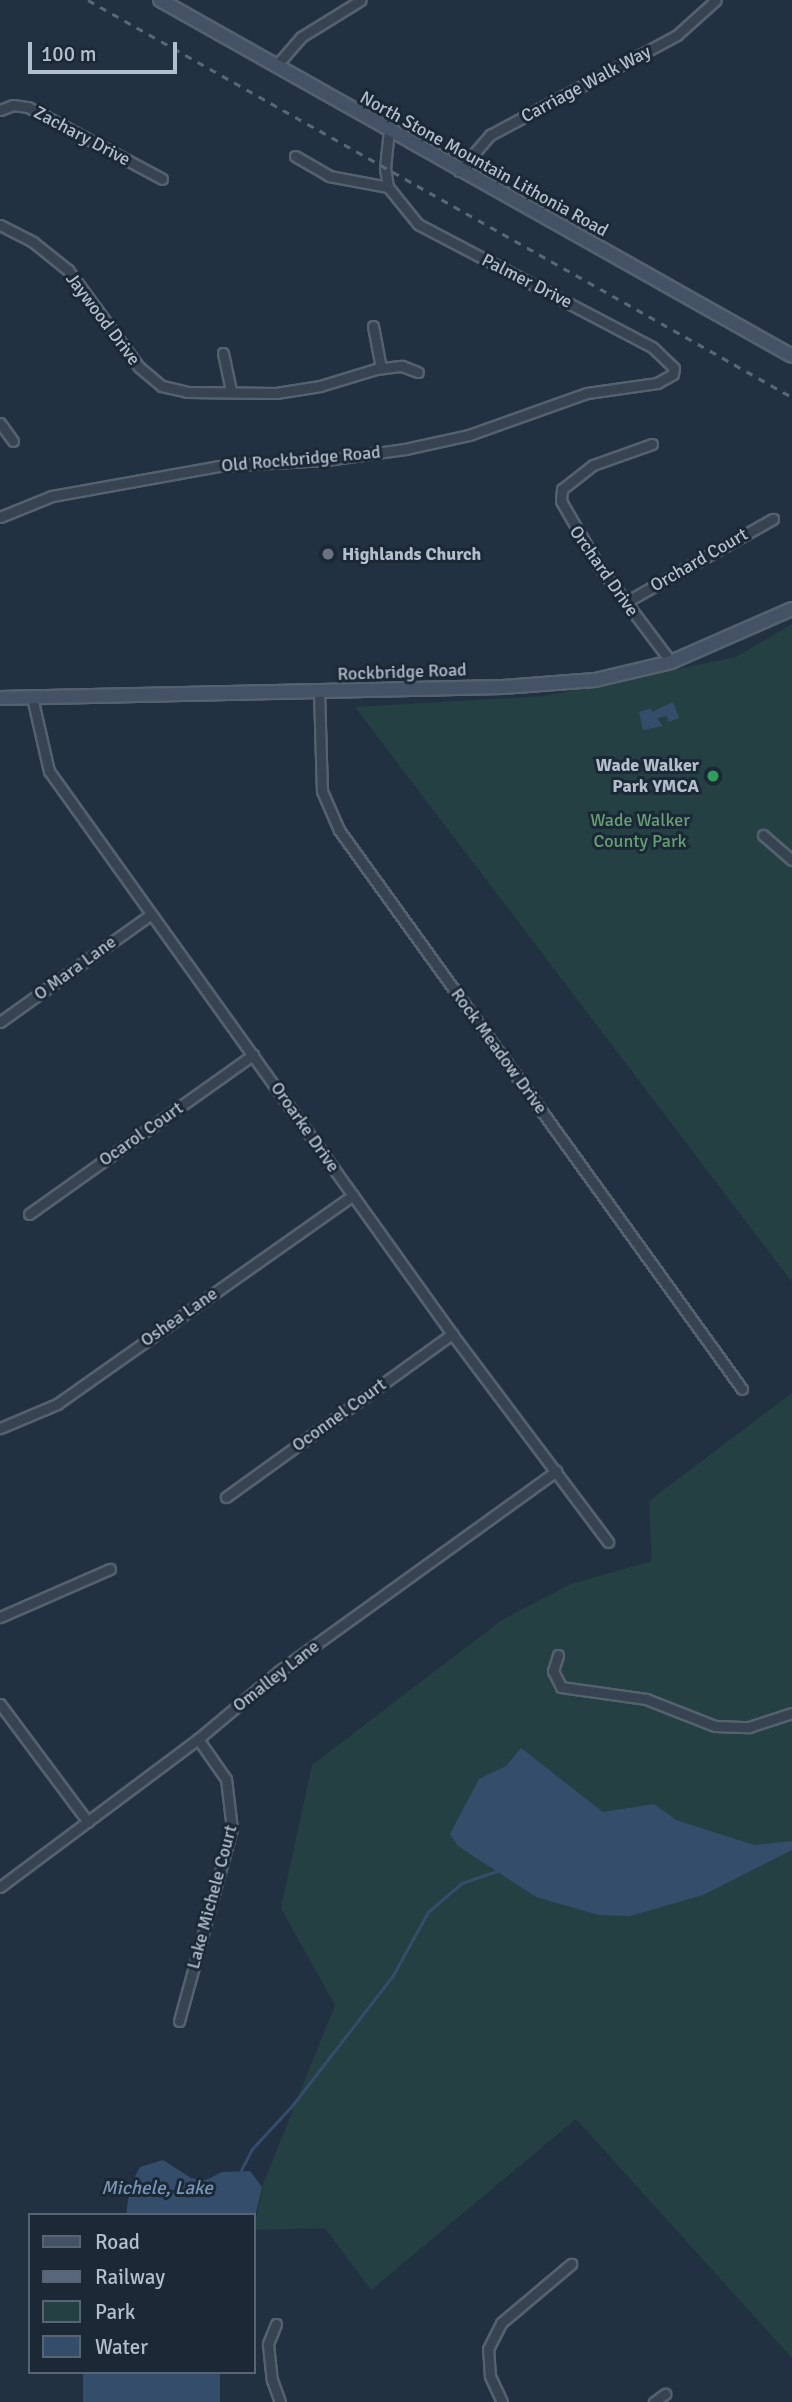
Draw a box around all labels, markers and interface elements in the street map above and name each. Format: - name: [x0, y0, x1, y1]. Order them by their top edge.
- scale bar: [32, 28, 180, 72]
- text: 100 m: [41, 41, 96, 67]
- street label: Carriage Walk Way: [517, 41, 655, 127]
- street label: North Stone Mountain Lithonia Road: [356, 87, 612, 241]
- street label: Zachary Drive: [30, 102, 134, 170]
- street label: Palmer Drive: [478, 249, 576, 313]
- street label: Jaywood Drive: [61, 269, 145, 369]
- street label: Old Rockbridge Road: [220, 441, 382, 477]
- street label: Orchard Drive: [565, 521, 643, 621]
- street label: Orchard Court: [647, 523, 751, 597]
- place label: Highlands Church: [342, 543, 481, 565]
- marker: Highlands Church: [320, 546, 336, 562]
- street label: Rockbridge Road: [337, 659, 467, 685]
- place label: Wade Walker Park YMCA: [596, 755, 699, 798]
- marker: Wade Walker Park YMCA: [705, 768, 721, 784]
- park label: Wade Walker County Park: [590, 810, 690, 852]
- street label: O Mara Lane: [30, 931, 120, 1005]
- street label: Rock Meadow Drive: [446, 984, 552, 1118]
- street label: Oroarke Drive: [266, 1078, 344, 1176]
- street label: Ocarol Court: [95, 1097, 187, 1171]
- street label: Oshea Lane: [136, 1283, 222, 1351]
- street label: Oconnel Court: [288, 1374, 390, 1456]
- street label: Omalley Lane: [228, 1636, 324, 1716]
- street label: Lake Michele Court: [182, 1823, 242, 1971]
- water label: Michele, Lake: [101, 2178, 213, 2200]
- legend: [28, 2213, 256, 2374]
- text: Road: [95, 2229, 140, 2255]
- text: Railway: [95, 2264, 165, 2290]
- text: Park: [95, 2299, 135, 2325]
- text: Water: [95, 2334, 148, 2360]

